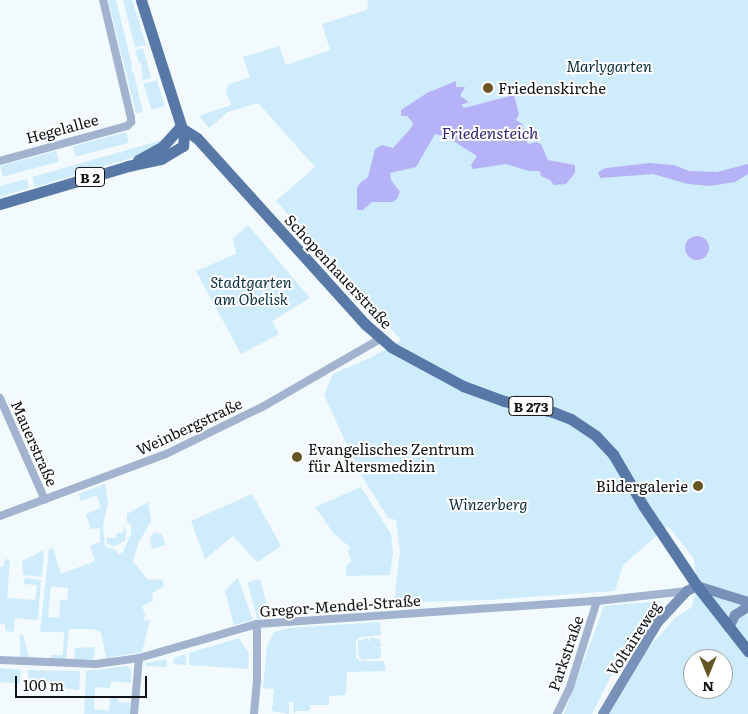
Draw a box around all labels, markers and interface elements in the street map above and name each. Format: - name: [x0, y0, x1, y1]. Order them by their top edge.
- park label: Marlygarten: [566, 57, 652, 75]
- place label: Friedenskirche: [498, 79, 606, 97]
- marker: Friedenskirche: [482, 82, 494, 94]
- street label: Hegelallee: [24, 110, 100, 146]
- water label: Friedensteich: [442, 122, 538, 142]
- road number: B 2: [75, 166, 105, 188]
- street label: Schopenhauerstraße: [282, 210, 396, 332]
- park label: Stadtgarten am Obelisk: [210, 272, 292, 307]
- street label: Weinbergstraße: [133, 394, 245, 458]
- road number: B 273: [507, 394, 555, 418]
- street label: Mauerstraße: [8, 397, 62, 489]
- place label: Evangelisches Zentrum für Altersmedizin: [308, 439, 475, 474]
- marker: Evangelisches Zentrum für Altersmedizin: [290, 450, 304, 464]
- place label: Bildergalerie: [596, 477, 688, 495]
- marker: Bildergalerie: [692, 480, 704, 492]
- park label: Winzerberg: [449, 495, 527, 513]
- street label: Gregor-Mendel-Straße: [259, 590, 421, 620]
- street label: Voltaireweg: [602, 597, 664, 679]
- street label: Parkstraße: [544, 613, 586, 693]
- north arrow: [683, 649, 733, 699]
- scale bar: [18, 666, 150, 698]
- text: 100 m: [23, 673, 64, 696]
- text: N: [702, 678, 714, 698]

